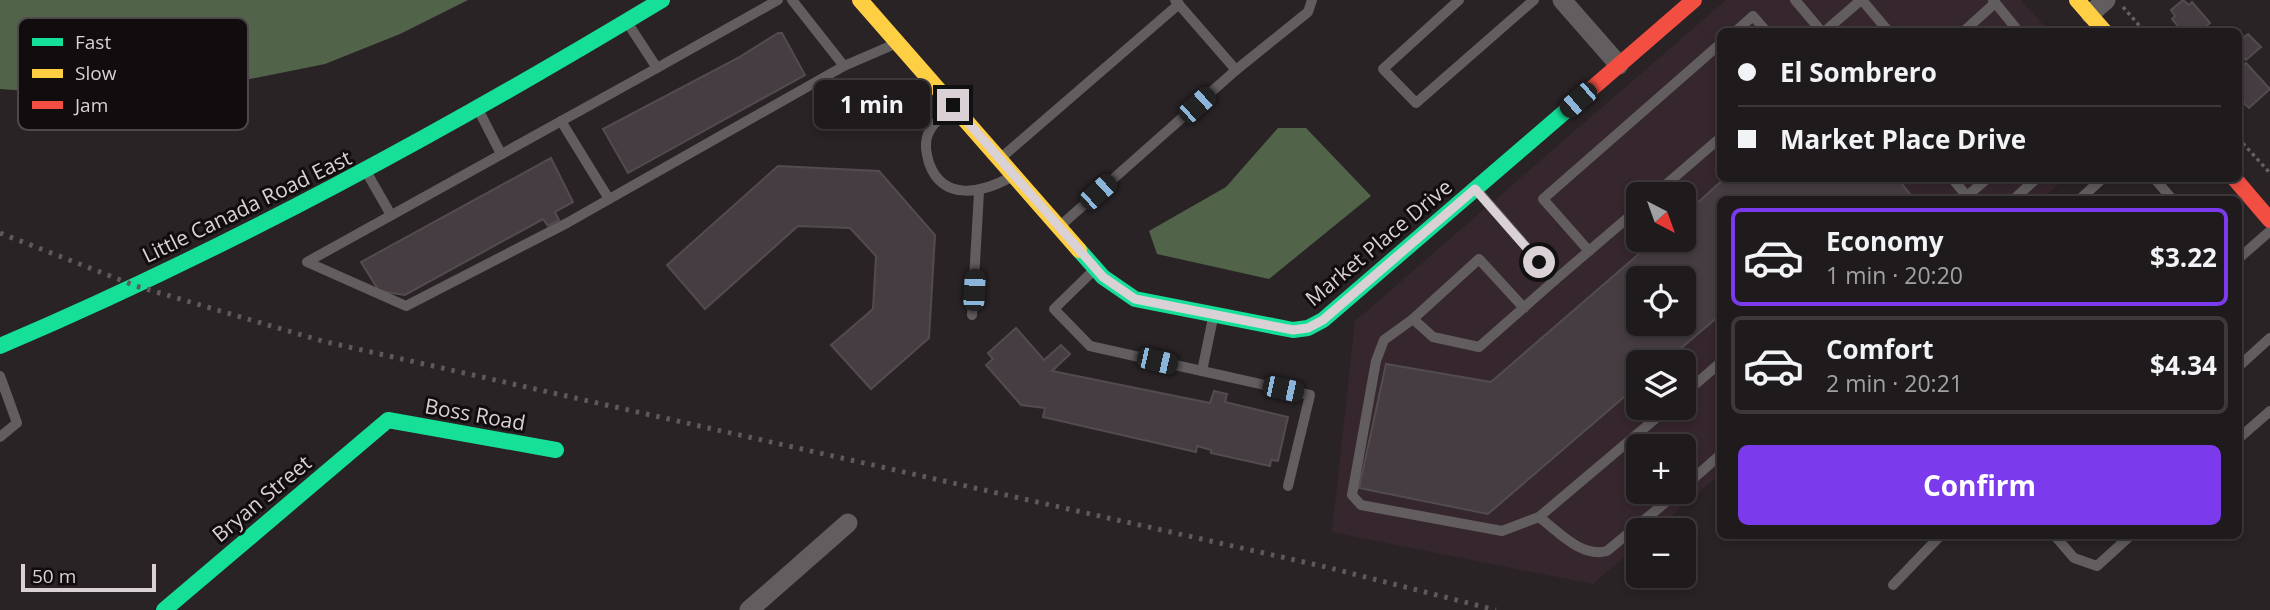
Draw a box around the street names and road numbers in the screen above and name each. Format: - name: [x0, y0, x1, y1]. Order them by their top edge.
- street label: Little Canada Road East: [137, 143, 356, 269]
- street label: Market Place Drive: [1299, 173, 1458, 312]
- street label: Boss Road: [423, 391, 528, 437]
- street label: Bryan Street: [206, 449, 317, 548]

